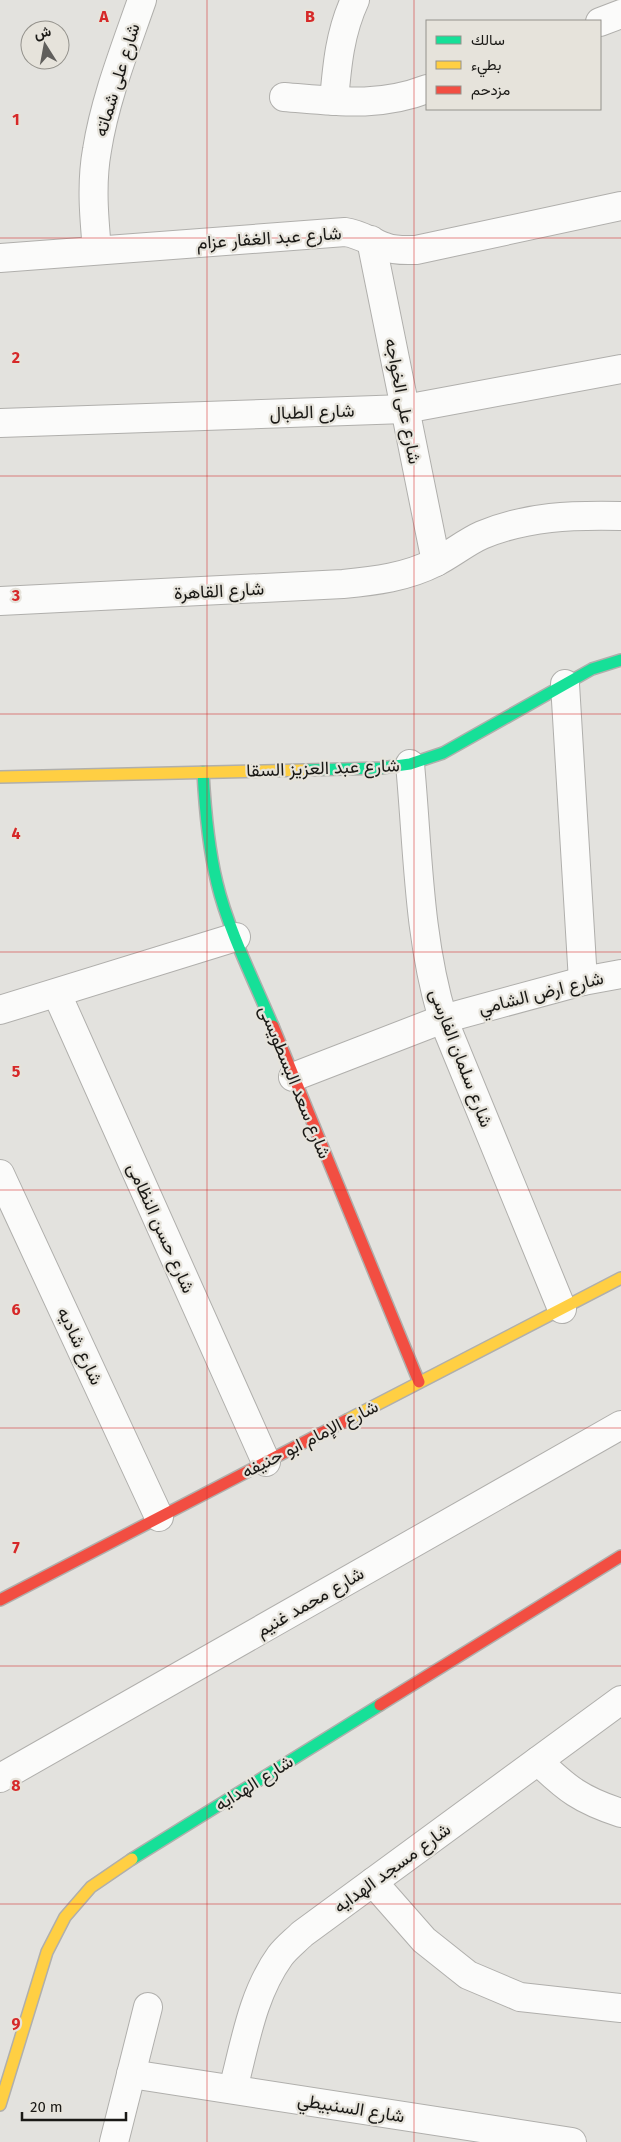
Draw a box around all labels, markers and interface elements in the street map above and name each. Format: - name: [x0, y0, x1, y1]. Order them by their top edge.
- text: A: [98, 7, 109, 26]
- text: B: [305, 7, 315, 26]
- north arrow: [20, 20, 70, 70]
- legend: [426, 20, 601, 110]
- street label: شارع على شماته: [89, 21, 146, 139]
- text: ش: [33, 23, 53, 43]
- text: سالك: [471, 31, 505, 49]
- text: بطيء: [471, 56, 501, 78]
- text: مزدحم: [471, 81, 510, 100]
- text: 1: [12, 110, 20, 129]
- street label: شارع عبد الغفار عزام: [196, 222, 342, 255]
- street label: شارع على الخواجه: [379, 336, 426, 466]
- text: 2: [12, 348, 20, 367]
- street label: شارع الطبال: [269, 400, 355, 425]
- street label: شارع القاهرة: [173, 578, 265, 605]
- text: 3: [11, 586, 20, 605]
- street label: شارع عبد العزيز السقا: [246, 754, 400, 783]
- text: 4: [11, 824, 21, 843]
- street label: شارع ارض الشامي: [476, 967, 607, 1023]
- street label: شارع سلمان الفارسى: [424, 986, 498, 1131]
- street label: شارع سعد البسطويسى: [253, 1002, 336, 1162]
- text: 5: [12, 1062, 21, 1081]
- street label: شارع حسن النظامى: [122, 1160, 199, 1297]
- text: 6: [11, 1300, 21, 1319]
- street label: شارع شاديه: [51, 1304, 108, 1389]
- street label: شارع الإمام ابو حنيفه: [238, 1395, 382, 1484]
- text: 7: [12, 1538, 20, 1557]
- street label: شارع محمد غنيم: [252, 1562, 368, 1643]
- street label: شارع الهدايه: [211, 1750, 298, 1816]
- text: 8: [11, 1776, 21, 1795]
- street label: شارع مسجد الهدايه: [329, 1818, 455, 1919]
- text: 9: [12, 2014, 21, 2033]
- street label: شارع السنبيطي: [295, 2089, 406, 2131]
- scale bar: [22, 2090, 126, 2122]
- text: 20 m: [30, 2098, 63, 2116]

